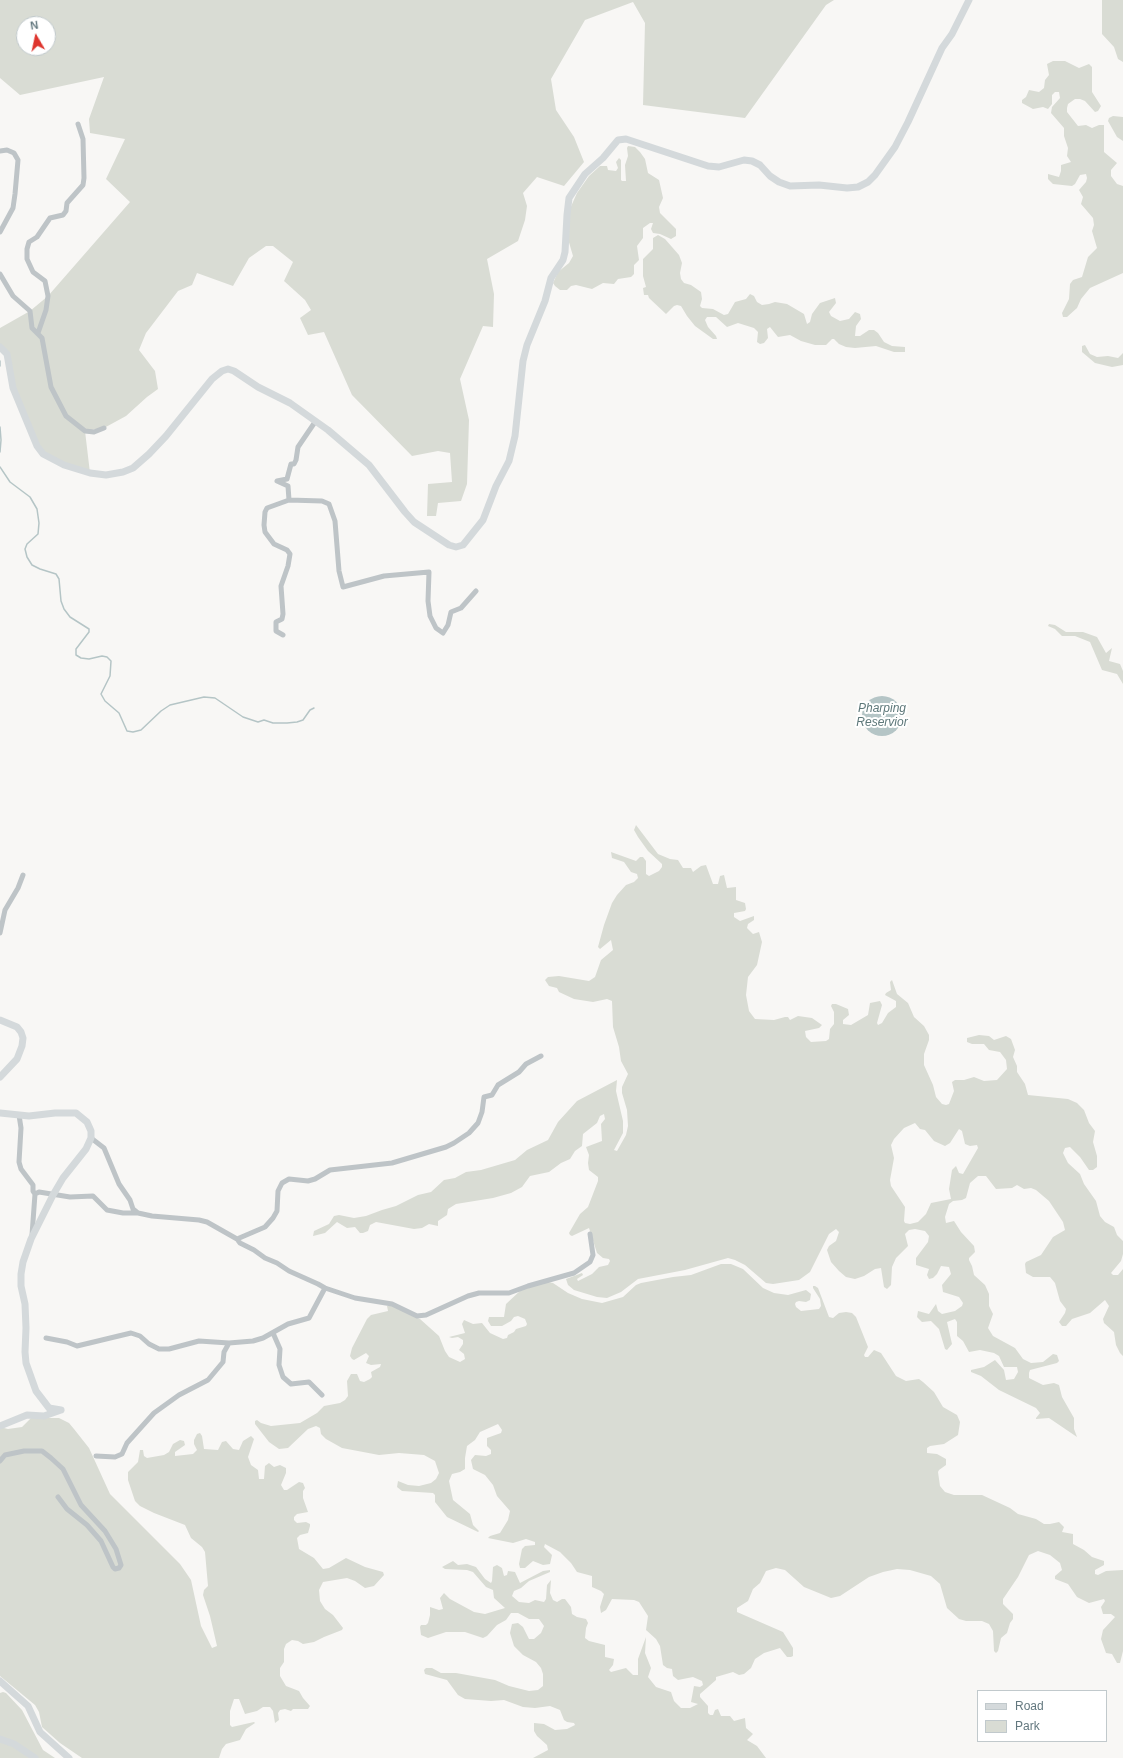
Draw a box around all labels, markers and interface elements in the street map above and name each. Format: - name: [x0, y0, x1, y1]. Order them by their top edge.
- north arrow: [16, 16, 56, 56]
- text: N: [29, 19, 39, 32]
- water label: Pharping Reservior: [856, 702, 908, 730]
- legend: [977, 1690, 1107, 1742]
- text: Road: [1015, 1699, 1044, 1713]
- text: Park: [1015, 1719, 1040, 1733]

